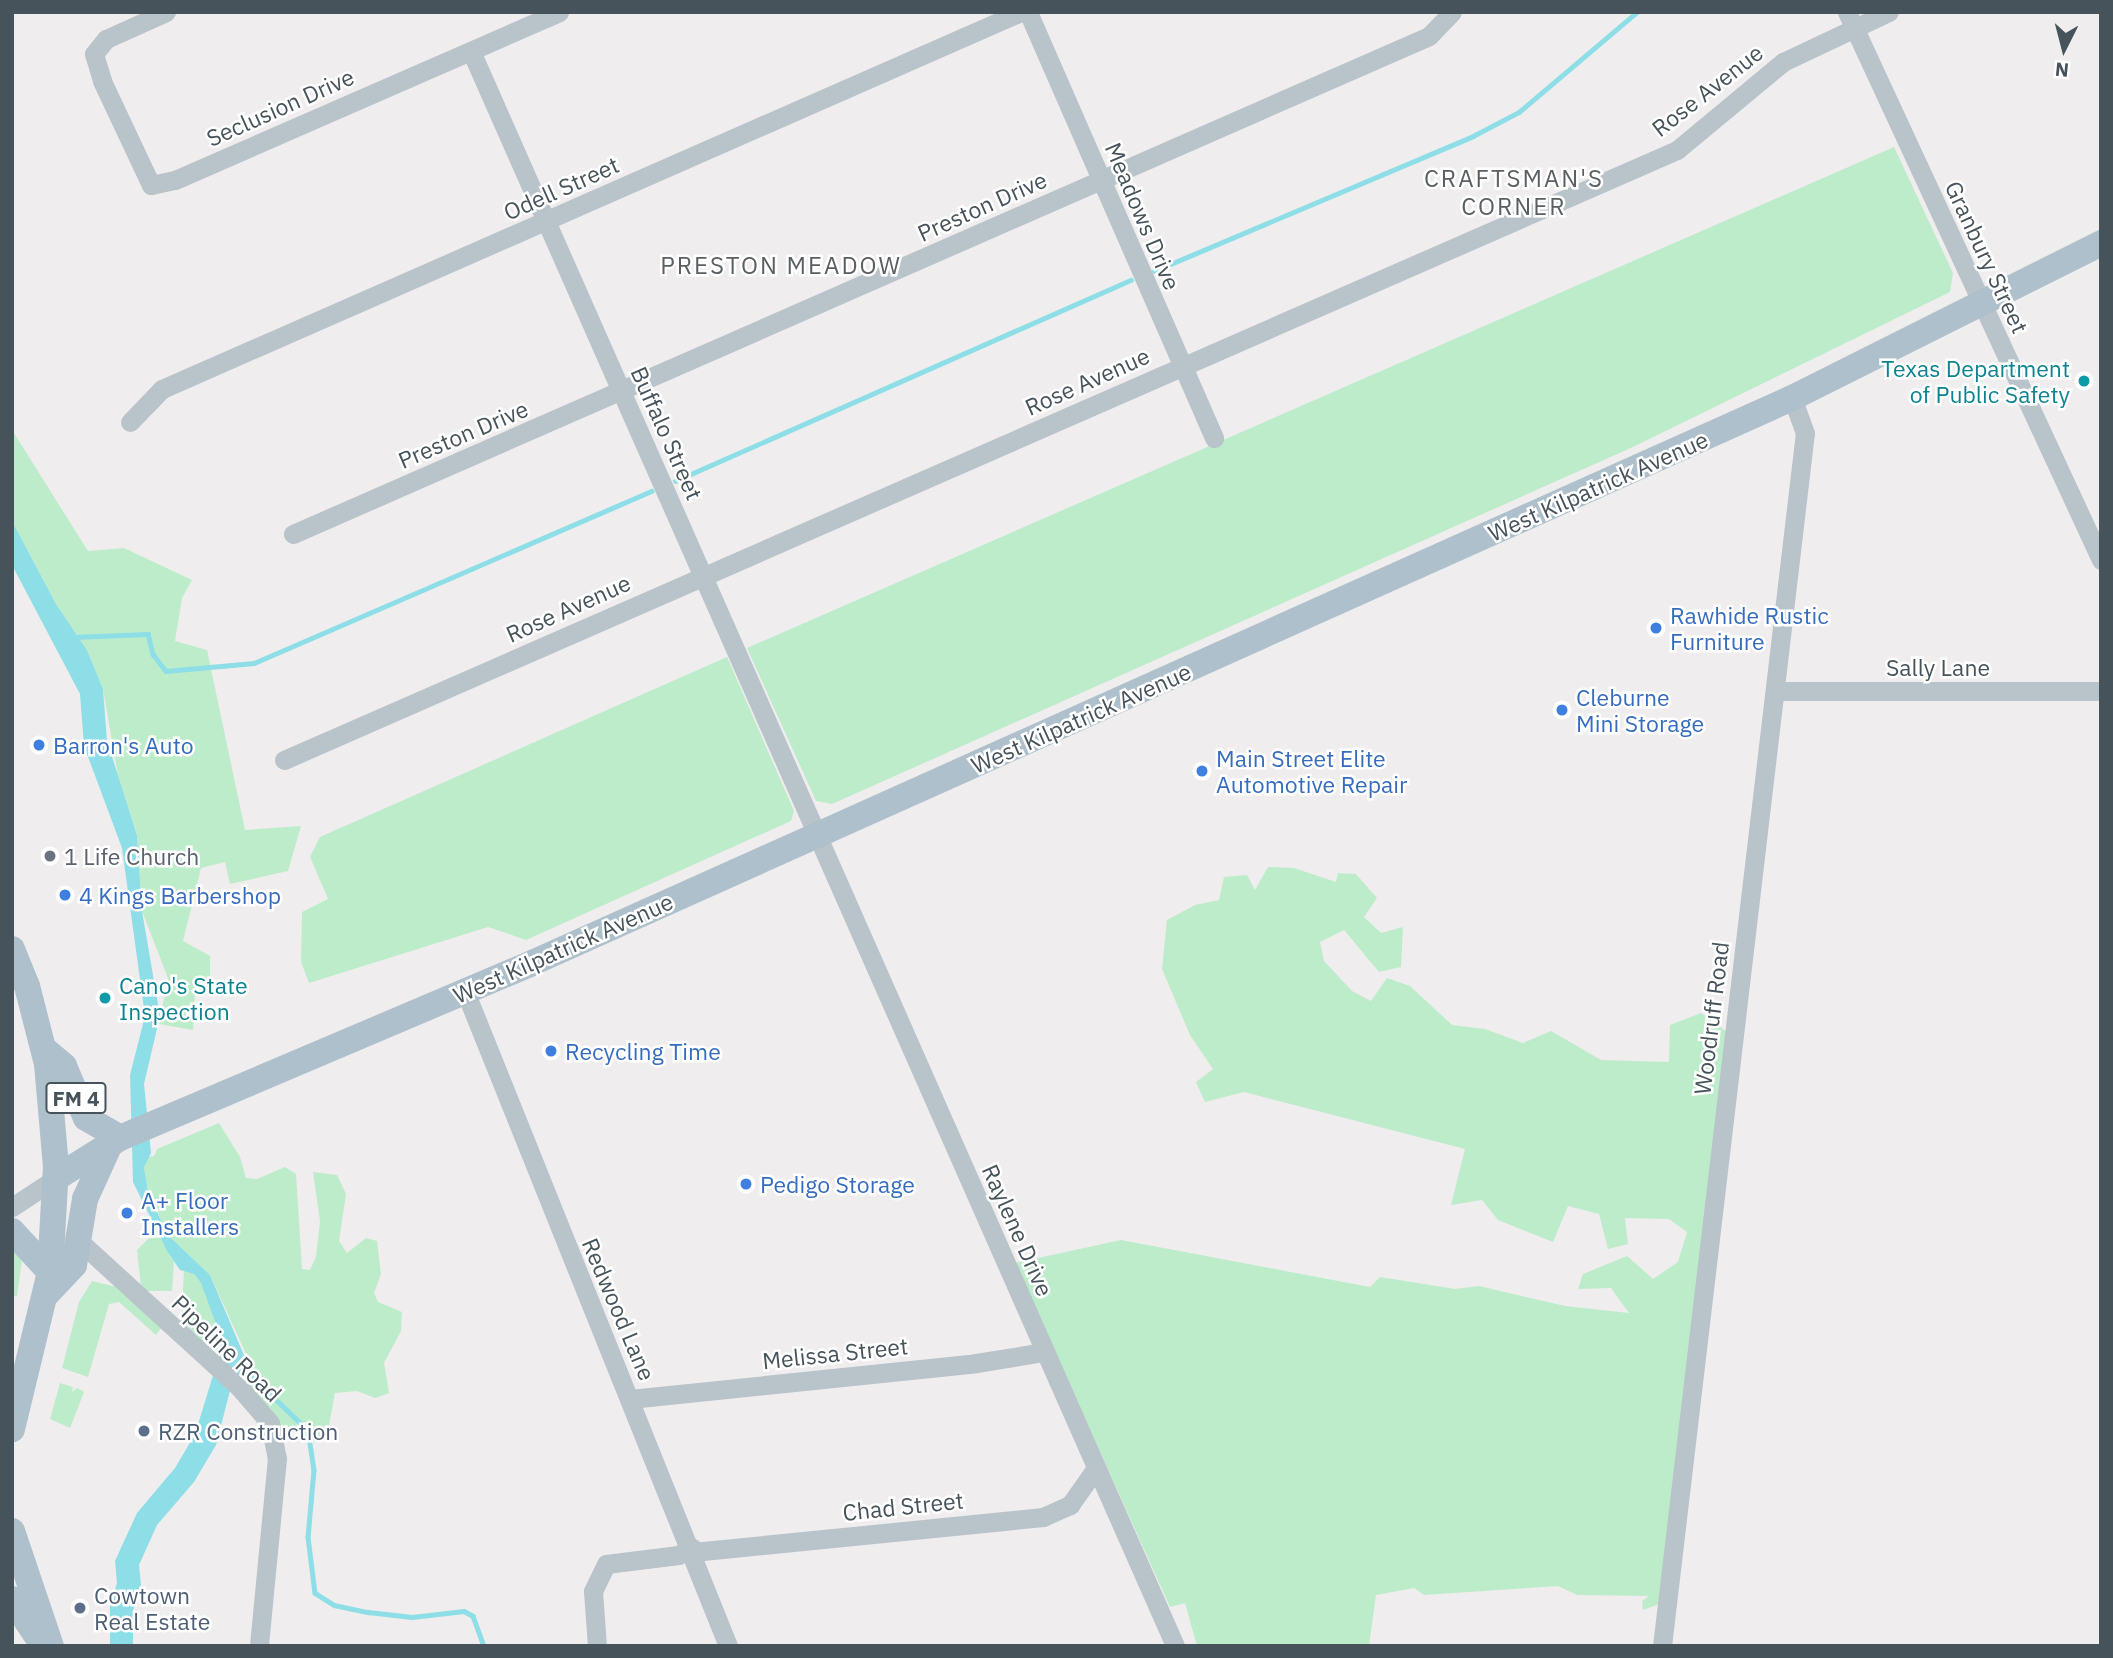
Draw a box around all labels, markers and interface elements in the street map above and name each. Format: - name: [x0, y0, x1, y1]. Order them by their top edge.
- north arrow: [2029, 14, 2099, 84]
- street label: Rose Avenue: [1646, 38, 1768, 142]
- text: N: [2054, 57, 2070, 83]
- street label: Seclusion Drive: [202, 62, 358, 152]
- street label: Meadows Drive: [1100, 138, 1186, 294]
- street label: Odell Street: [499, 150, 623, 226]
- street label: Preston Drive: [913, 165, 1051, 247]
- district label: CRAFTSMAN'S CORNER: [1425, 165, 1603, 221]
- street label: Granbury Street: [1940, 177, 2034, 337]
- district label: PRESTON MEADOW: [662, 252, 900, 280]
- street label: Rose Avenue: [1020, 341, 1154, 421]
- place label: Texas Department of Public Safety: [1881, 354, 2070, 408]
- street label: Buffalo Street: [625, 362, 709, 504]
- marker: Texas Department of Public Safety: [2076, 373, 2092, 389]
- street label: Preston Drive: [394, 394, 532, 474]
- street label: West Kilpatrick Avenue: [1484, 425, 1712, 547]
- street label: Rose Avenue: [501, 568, 635, 648]
- place label: Rawhide Rustic Furniture: [1670, 601, 1829, 655]
- marker: Rawhide Rustic Furniture: [1648, 620, 1664, 636]
- street label: Sally Lane: [1886, 653, 1990, 681]
- street label: West Kilpatrick Avenue: [967, 657, 1195, 779]
- place label: Cleburne Mini Storage: [1576, 683, 1704, 737]
- marker: Cleburne Mini Storage: [1554, 702, 1570, 718]
- place label: Barron's Auto: [53, 731, 194, 759]
- marker: Barron's Auto: [31, 737, 47, 753]
- place label: Main Street Elite Automotive Repair: [1216, 744, 1407, 798]
- marker: Main Street Elite Automotive Repair: [1194, 763, 1210, 779]
- place label: 1 Life Church: [64, 842, 199, 870]
- marker: 1 Life Church: [42, 848, 58, 864]
- place label: 4 Kings Barbershop: [79, 881, 281, 909]
- marker: 4 Kings Barbershop: [57, 887, 73, 903]
- street label: West Kilpatrick Avenue: [449, 887, 677, 1009]
- street label: Woodruff Road: [1688, 940, 1734, 1096]
- place label: Cano's State Inspection: [119, 971, 248, 1025]
- marker: Cano's State Inspection: [97, 990, 113, 1006]
- place label: Recycling Time: [565, 1037, 721, 1065]
- marker: Recycling Time: [543, 1043, 559, 1059]
- road number: FM 4: [44, 1080, 108, 1116]
- street label: Raylene Drive: [977, 1160, 1059, 1300]
- place label: Pedigo Storage: [760, 1170, 915, 1198]
- marker: Pedigo Storage: [738, 1176, 754, 1192]
- place label: A+ Floor Installers: [141, 1186, 239, 1240]
- marker: A+ Floor Installers: [119, 1205, 135, 1221]
- street label: Redwood Lane: [577, 1234, 661, 1384]
- street label: Pipeline Road: [166, 1289, 288, 1407]
- street label: Melissa Street: [761, 1332, 909, 1374]
- place label: RZR Construction: [158, 1417, 338, 1445]
- marker: RZR Construction: [136, 1423, 152, 1439]
- street label: Chad Street: [841, 1486, 965, 1526]
- place label: Cowtown Real Estate: [94, 1581, 210, 1635]
- marker: Cowtown Real Estate: [72, 1600, 88, 1616]

